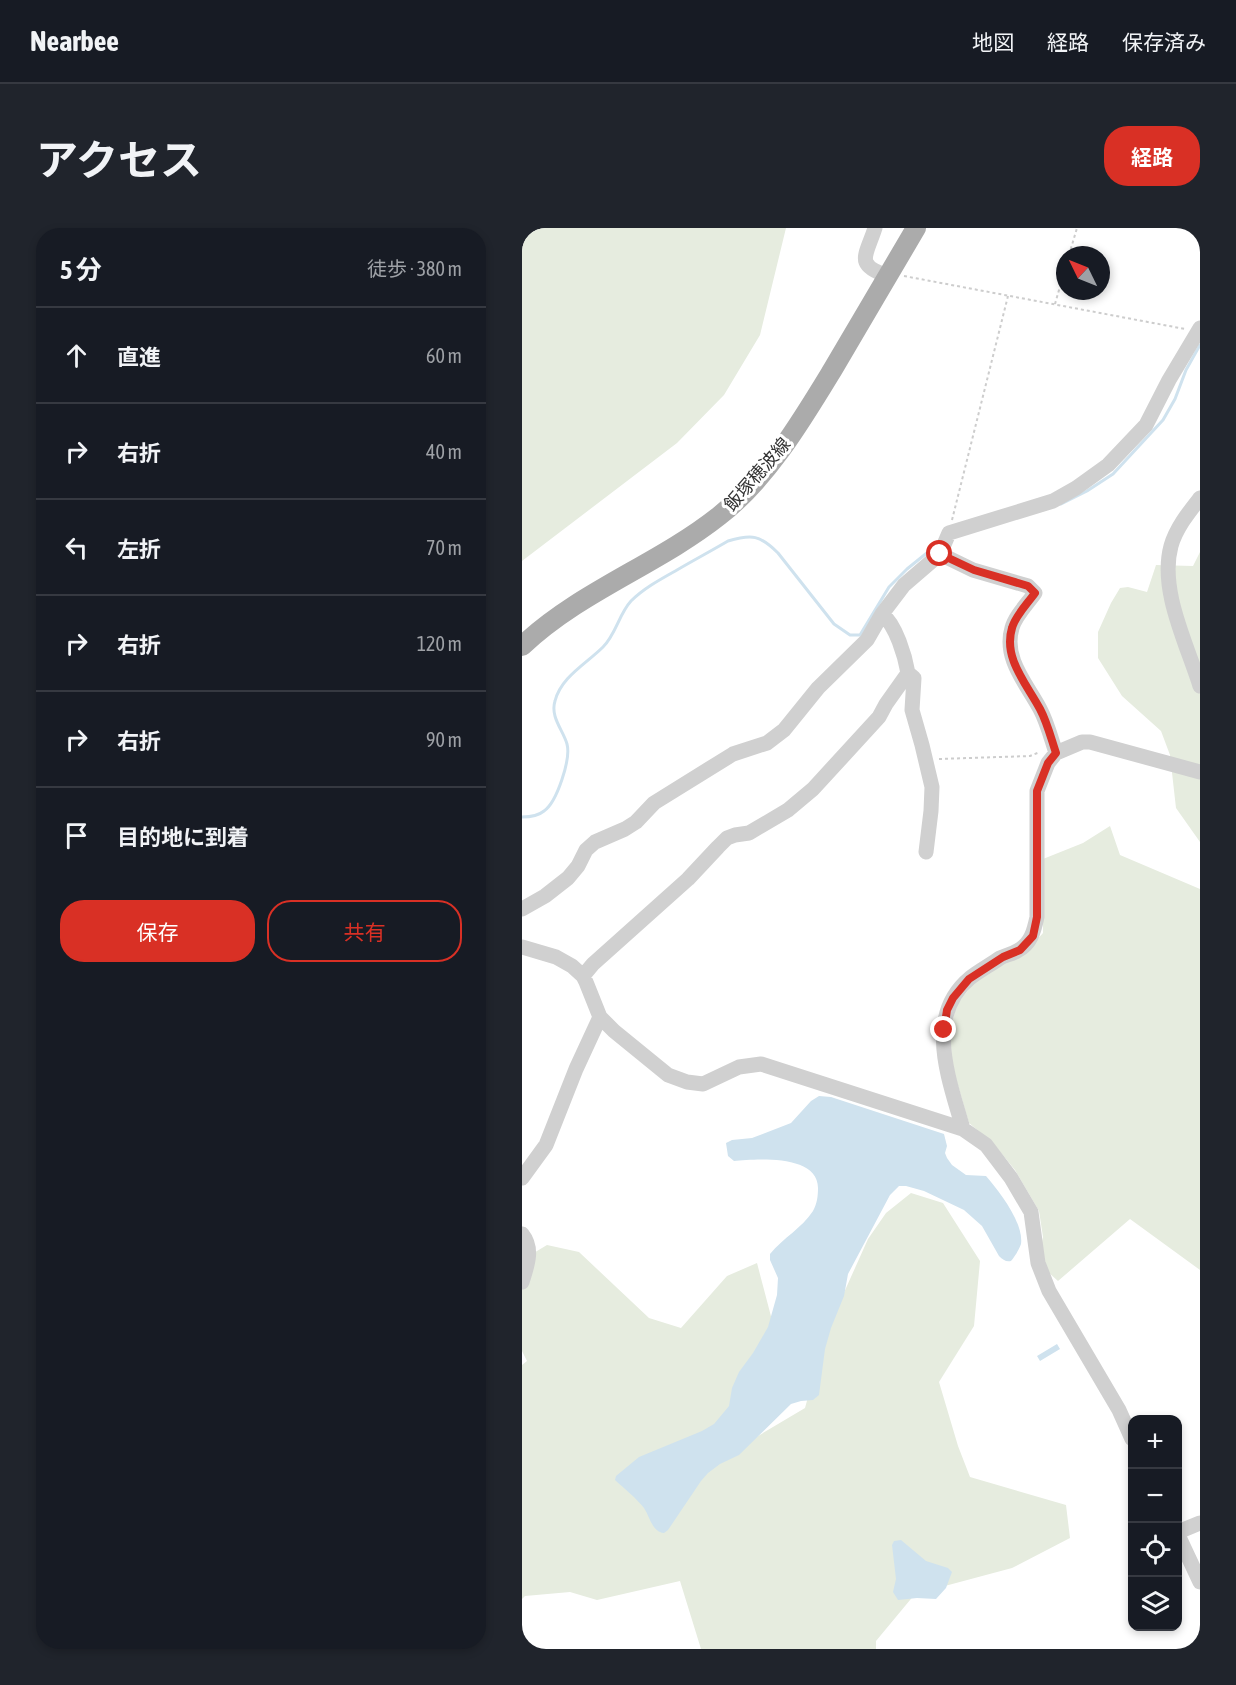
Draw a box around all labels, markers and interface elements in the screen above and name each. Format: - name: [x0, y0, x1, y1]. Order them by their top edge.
- text: Nearbee: [30, 25, 119, 57]
- text: 地図: [972, 30, 1014, 54]
- text: 経路: [1047, 30, 1089, 54]
- text: 保存済み: [1122, 30, 1206, 54]
- button: 経路: [1104, 126, 1200, 186]
- text: アクセス: [36, 136, 202, 184]
- north arrow: [1056, 246, 1110, 300]
- text: 5 分: [60, 255, 102, 285]
- text: 徒歩 · 380 m: [367, 257, 462, 280]
- icon: ahead: [60, 339, 93, 372]
- text: 直進: [117, 344, 161, 370]
- text: 60 m: [426, 344, 462, 367]
- street label: 飯塚穂波線: [720, 433, 794, 515]
- icon: right: [60, 435, 93, 468]
- text: 右折: [117, 440, 161, 466]
- text: 40 m: [426, 440, 462, 463]
- icon: left: [60, 531, 93, 564]
- text: 左折: [117, 536, 161, 562]
- text: 70 m: [426, 536, 462, 559]
- route start: [926, 540, 952, 566]
- icon: right: [60, 627, 93, 660]
- text: 右折: [117, 632, 161, 658]
- text: 120 m: [417, 632, 462, 655]
- icon: right: [60, 723, 93, 756]
- text: 右折: [117, 728, 161, 754]
- text: 90 m: [426, 728, 462, 751]
- icon: arrive: [60, 819, 93, 852]
- text: 目的地に到着: [117, 824, 249, 850]
- button: 保存: [60, 900, 255, 962]
- button: 共有: [267, 900, 462, 962]
- route end: [930, 1016, 956, 1042]
- map controls: [1128, 1415, 1182, 1631]
- button: +: [1128, 1415, 1182, 1469]
- button: −: [1128, 1469, 1182, 1523]
- button: locate: [1128, 1523, 1182, 1577]
- button: layers: [1128, 1577, 1182, 1631]

